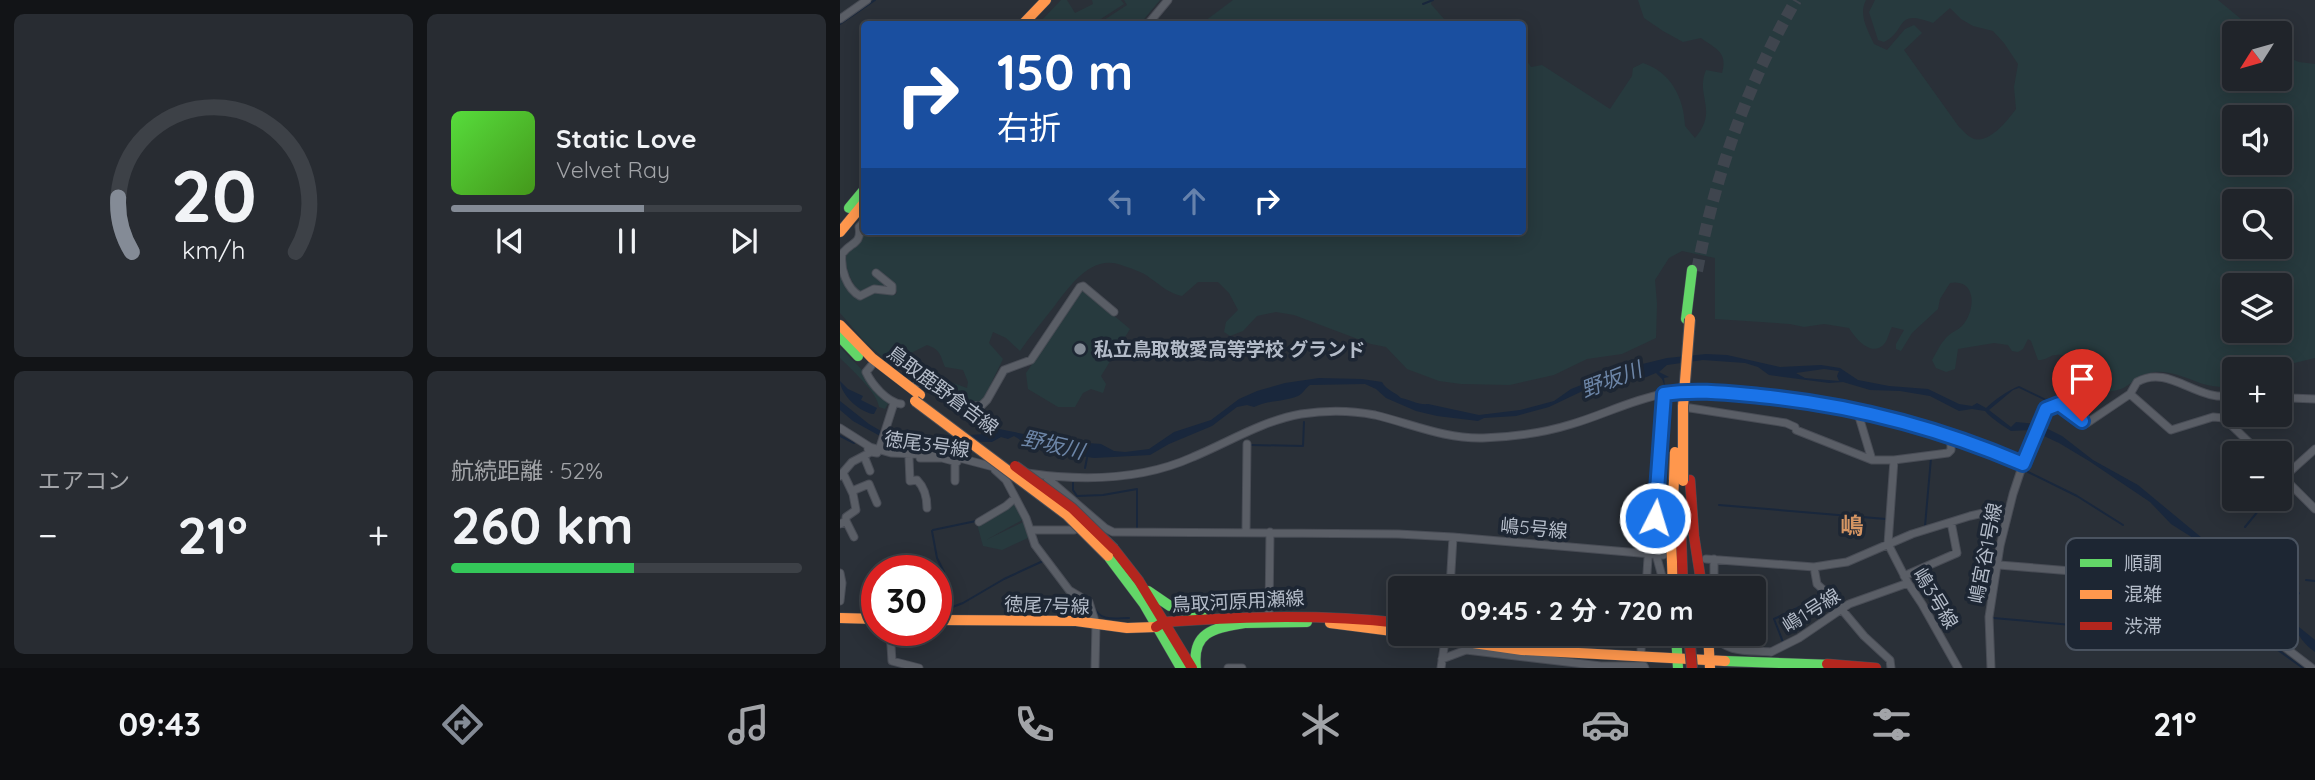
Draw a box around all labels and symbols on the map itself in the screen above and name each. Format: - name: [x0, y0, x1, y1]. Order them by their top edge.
- north arrow: [2222, 21, 2292, 91]
- place label: 私立鳥取敬愛高等学校 グランド: [1094, 337, 1365, 361]
- street label: 鳥取鹿野倉吉線: [883, 340, 1003, 440]
- marker: 私立鳥取敬愛高等学校 グランド: [1072, 341, 1088, 357]
- pin: [2052, 349, 2112, 421]
- water label: 野坂川: [1577, 355, 1647, 402]
- water label: 野坂川: [1019, 424, 1089, 464]
- street label: 徳尾3号線: [883, 426, 971, 462]
- position arrow: [1618, 481, 1692, 555]
- street label: 嶋宮谷1号線: [1963, 501, 2007, 605]
- district label: 嶋: [1841, 511, 1864, 540]
- street label: 嶋5号線: [1499, 513, 1569, 543]
- legend: [2066, 538, 2298, 650]
- text: 順調: [2124, 551, 2162, 575]
- speed limit sign: 30: [861, 555, 952, 646]
- street label: 嶋3号線: [1908, 563, 1964, 633]
- text: 混雑: [2124, 582, 2162, 606]
- street label: 嶋1号線: [1777, 583, 1845, 637]
- street label: 鳥取河原用瀬線: [1171, 586, 1305, 616]
- street label: 徳尾7号線: [1004, 592, 1090, 618]
- text: 渋滞: [2124, 614, 2162, 638]

